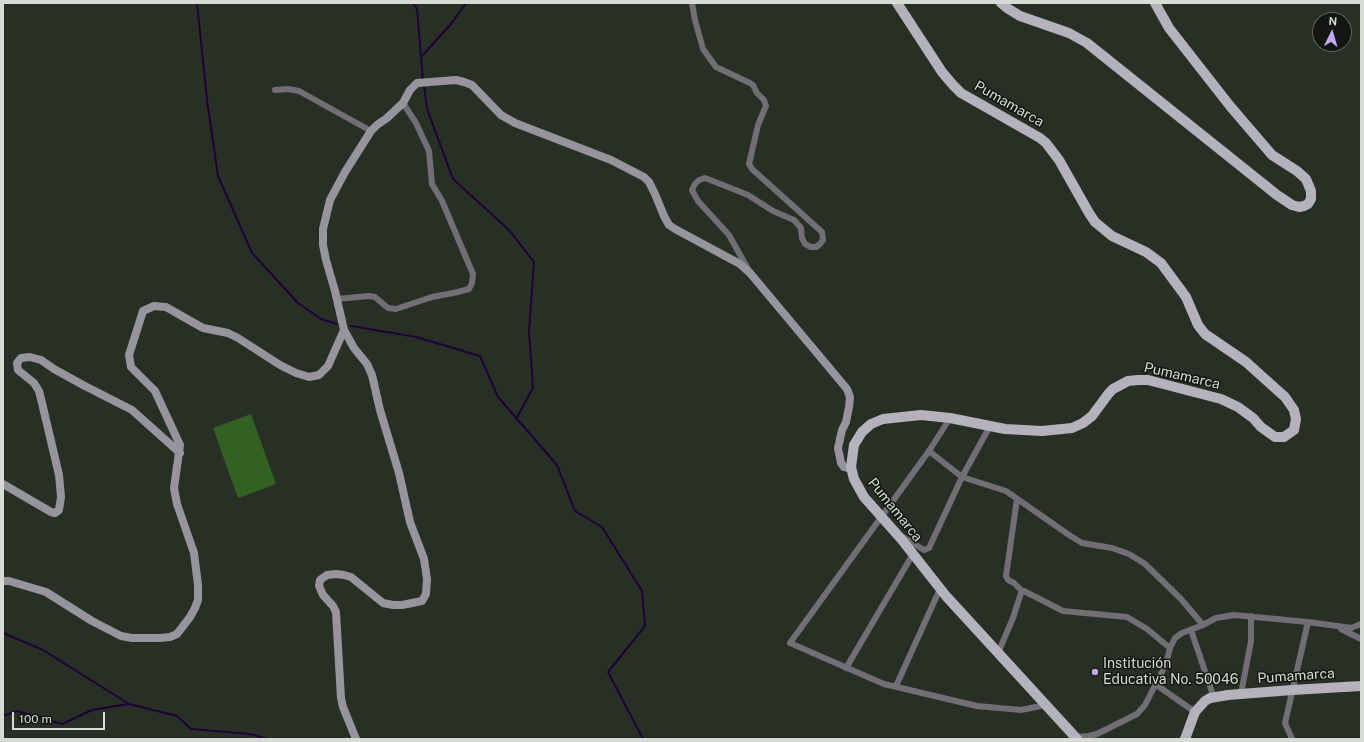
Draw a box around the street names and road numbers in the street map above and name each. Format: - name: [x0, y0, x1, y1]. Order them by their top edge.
- street label: Pumamarca: [971, 77, 1047, 131]
- street label: Pumamarca: [1142, 359, 1222, 393]
- street label: Pumamarca: [864, 475, 926, 545]
- street label: Pumamarca: [1257, 665, 1335, 687]

